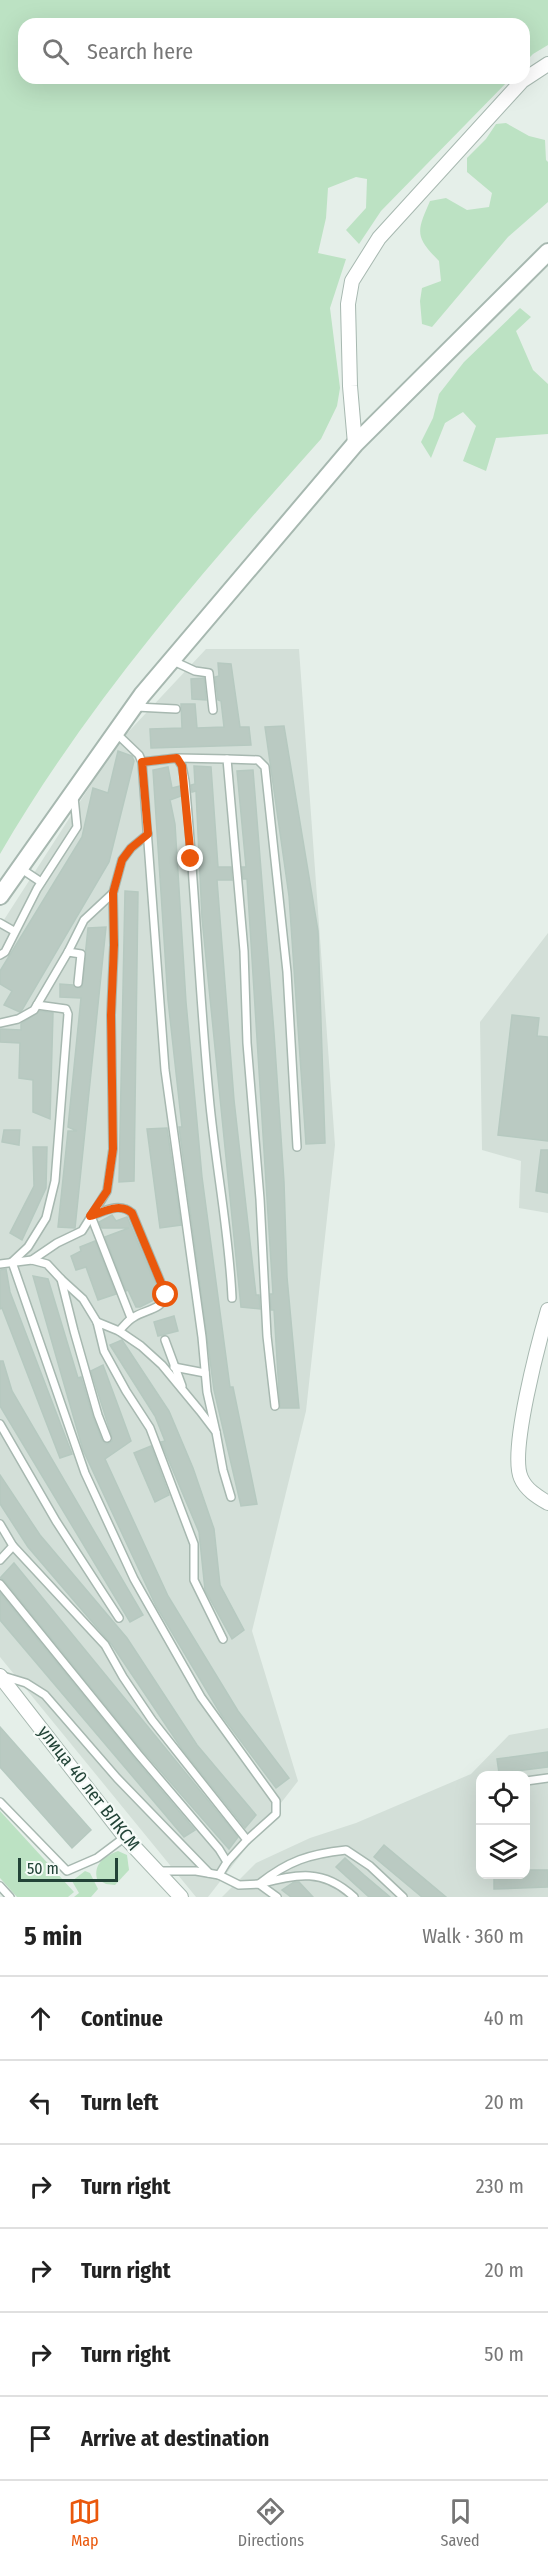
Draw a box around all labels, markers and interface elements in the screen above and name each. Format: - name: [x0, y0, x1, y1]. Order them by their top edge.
- search box: [18, 18, 530, 84]
- icon: search: [39, 35, 72, 68]
- text: Search here: [87, 38, 193, 65]
- route end: [177, 845, 203, 871]
- route start: [152, 1281, 178, 1307]
- street label: улица 40 лет ВЛКСМ: [33, 1721, 145, 1855]
- map controls: [476, 1771, 530, 1879]
- button: locate: [476, 1771, 530, 1825]
- button: layers: [476, 1825, 530, 1879]
- scale bar: [18, 1855, 118, 1882]
- text: 50 m: [27, 1859, 59, 1878]
- text: 5 min: [24, 1921, 82, 1952]
- text: Walk · 360 m: [422, 1924, 524, 1948]
- icon: ahead: [24, 2002, 57, 2035]
- text: Continue: [81, 2005, 163, 2032]
- text: 40 m: [484, 2006, 524, 2030]
- icon: left: [24, 2086, 57, 2119]
- text: Turn left: [81, 2089, 159, 2116]
- text: 20 m: [485, 2090, 524, 2114]
- icon: right: [24, 2170, 57, 2203]
- text: Turn right: [81, 2173, 170, 2200]
- text: 230 m: [476, 2174, 524, 2198]
- icon: right: [24, 2254, 57, 2287]
- text: Turn right: [81, 2257, 170, 2284]
- text: 20 m: [485, 2258, 524, 2282]
- icon: right: [24, 2338, 57, 2371]
- text: Turn right: [81, 2341, 170, 2368]
- text: 50 m: [484, 2342, 524, 2366]
- icon: arrive: [24, 2422, 57, 2455]
- text: Arrive at destination: [81, 2425, 269, 2452]
- tab: Map: [68, 2495, 101, 2550]
- tab: Directions: [238, 2495, 304, 2550]
- tab: Saved: [441, 2495, 480, 2550]

